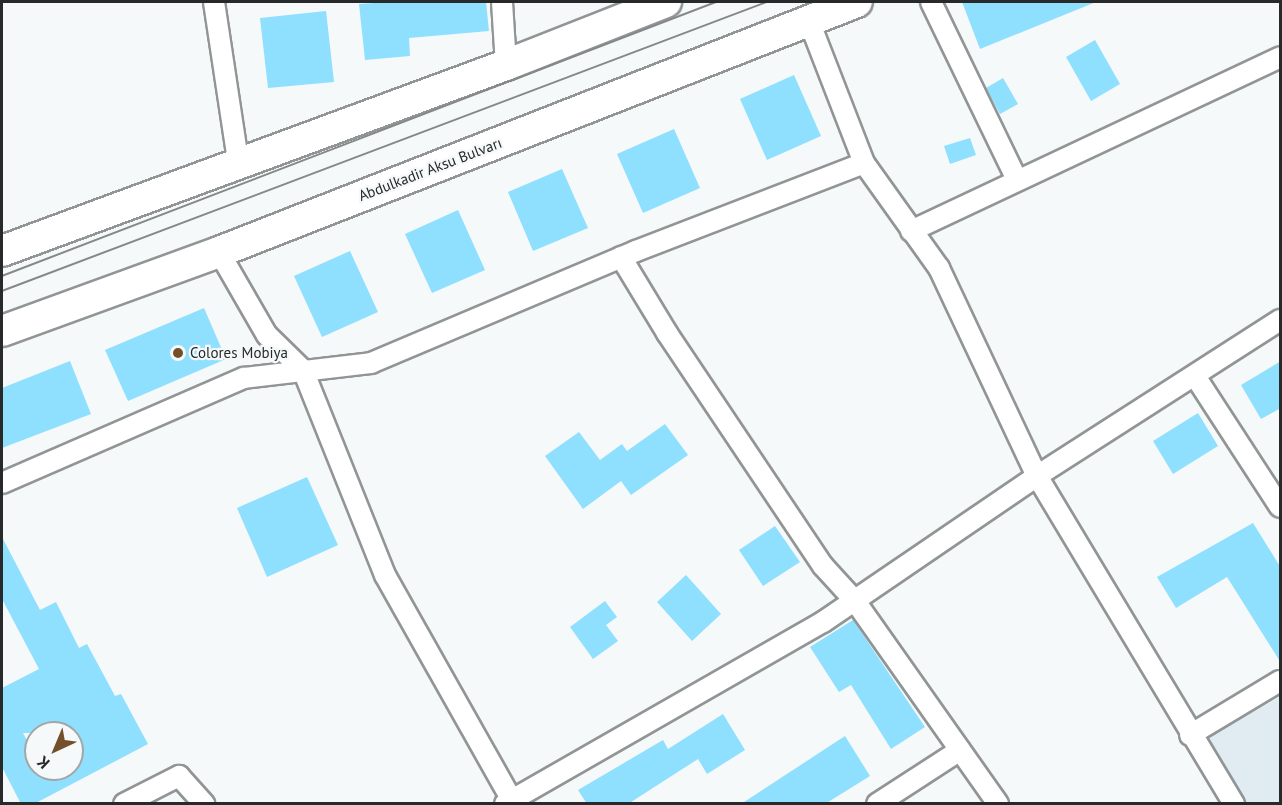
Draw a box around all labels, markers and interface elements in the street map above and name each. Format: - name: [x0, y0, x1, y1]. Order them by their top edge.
- street label: Abdulkadir Aksu Bulvarı: [356, 133, 504, 205]
- place label: Colores Mobiya: [190, 344, 288, 362]
- marker: Colores Mobiya: [171, 346, 185, 360]
- north arrow: [24, 721, 84, 781]
- text: K: [32, 752, 53, 773]

